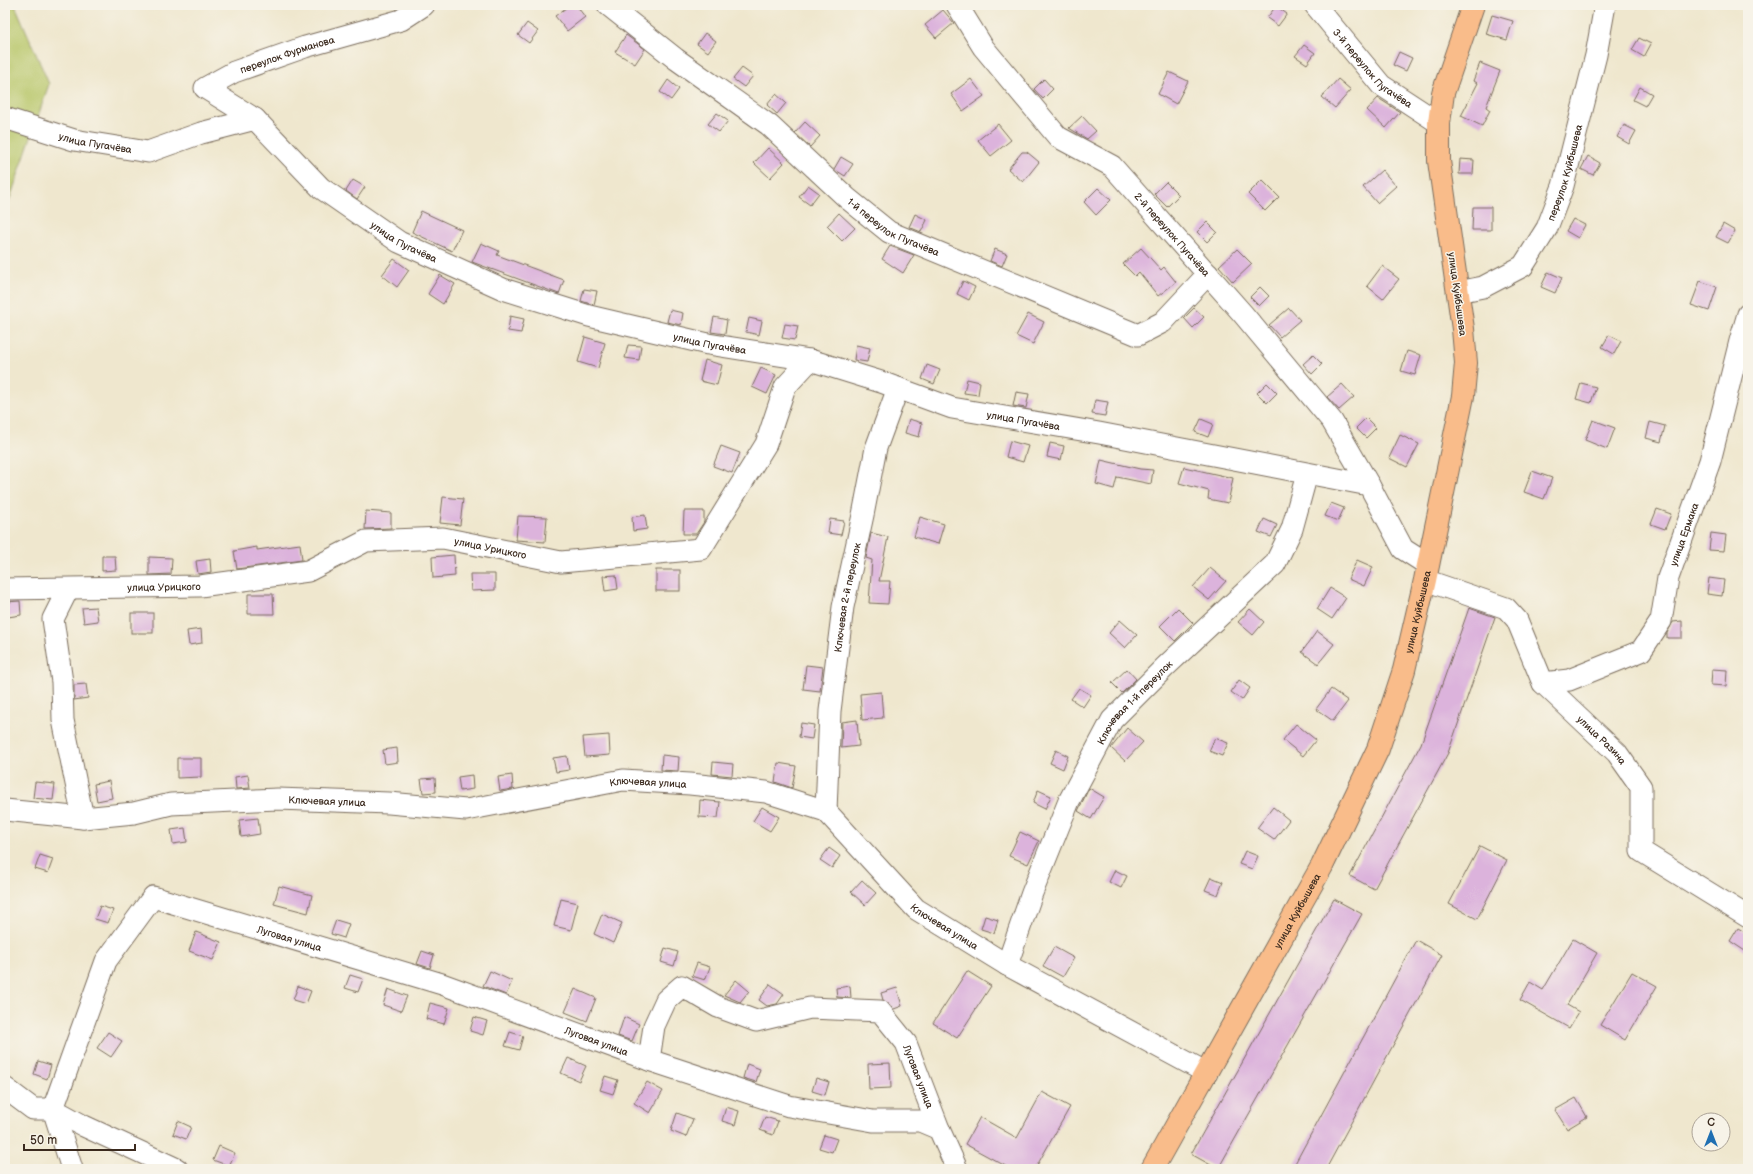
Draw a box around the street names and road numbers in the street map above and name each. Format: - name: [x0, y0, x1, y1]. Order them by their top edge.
- street label: 3-й переулок Пугачёва: [1330, 27, 1414, 111]
- street label: переулок Фурманова: [239, 34, 336, 76]
- street label: переулок Куйбышева: [1545, 123, 1585, 223]
- street label: улица Пугачёва: [57, 131, 133, 156]
- street label: 2-й переулок Пугачёва: [1131, 191, 1212, 279]
- street label: 1-й переулок Пугачёва: [845, 196, 941, 259]
- street label: улица Пугачёва: [368, 219, 439, 265]
- street label: улица Куйбышева: [1445, 252, 1469, 337]
- street label: улица Пугачёва: [672, 331, 747, 357]
- street label: улица Пугачёва: [986, 409, 1061, 433]
- street label: улица Ермака: [1668, 501, 1702, 568]
- street label: улица Урицкого: [453, 535, 528, 562]
- street label: Ключевая 2-й переулок: [832, 541, 864, 653]
- street label: улица Куйбышева: [1403, 570, 1434, 655]
- street label: улица Урицкого: [127, 581, 201, 594]
- street label: Ключевая 1-й переулок: [1095, 658, 1176, 747]
- street label: улица Разина: [1574, 713, 1628, 767]
- street label: Ключевая улица: [608, 775, 687, 791]
- street label: Ключевая улица: [288, 794, 366, 809]
- street label: улица Куйбышева: [1272, 872, 1324, 951]
- street label: Ключевая улица: [907, 902, 980, 953]
- street label: Луговая улица: [254, 923, 323, 954]
- street label: Луговая улица: [562, 1024, 630, 1059]
- street label: Луговая улица: [900, 1042, 936, 1110]

